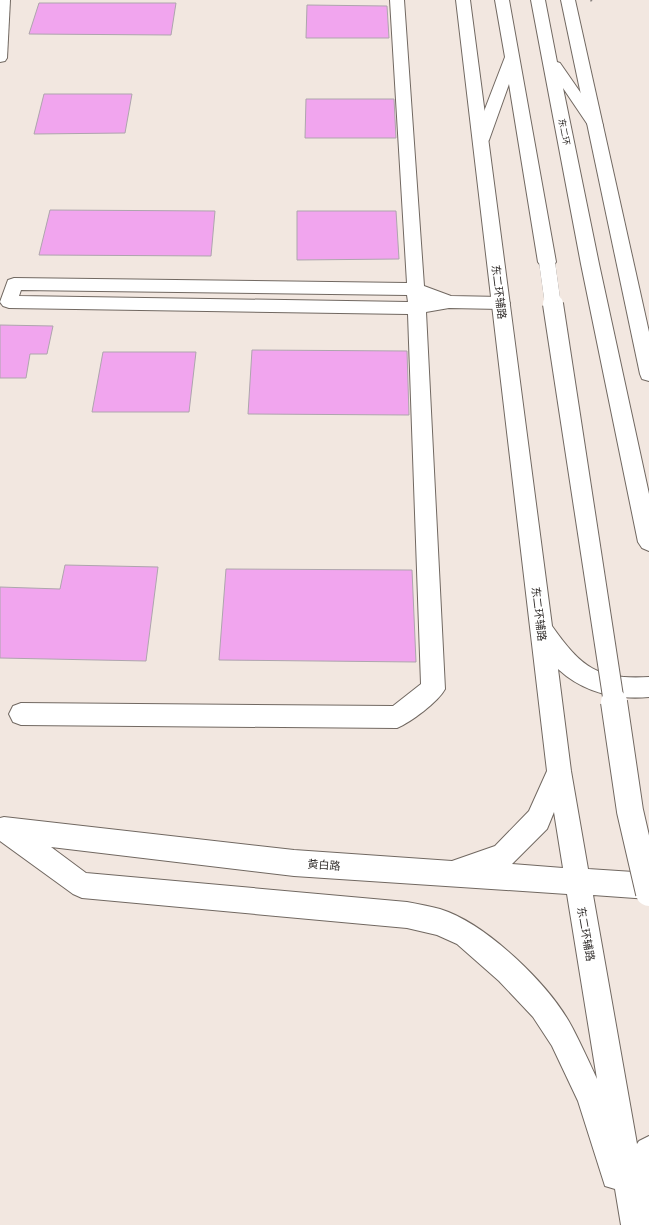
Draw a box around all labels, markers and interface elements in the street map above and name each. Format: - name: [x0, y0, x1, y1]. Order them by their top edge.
- street label: 东二环: [557, 118, 572, 146]
- street label: 东二环辅路: [489, 264, 509, 320]
- street label: 东二环辅路: [529, 586, 549, 642]
- street label: 黄白路: [307, 857, 341, 873]
- street label: 东二环辅路: [574, 906, 598, 962]

